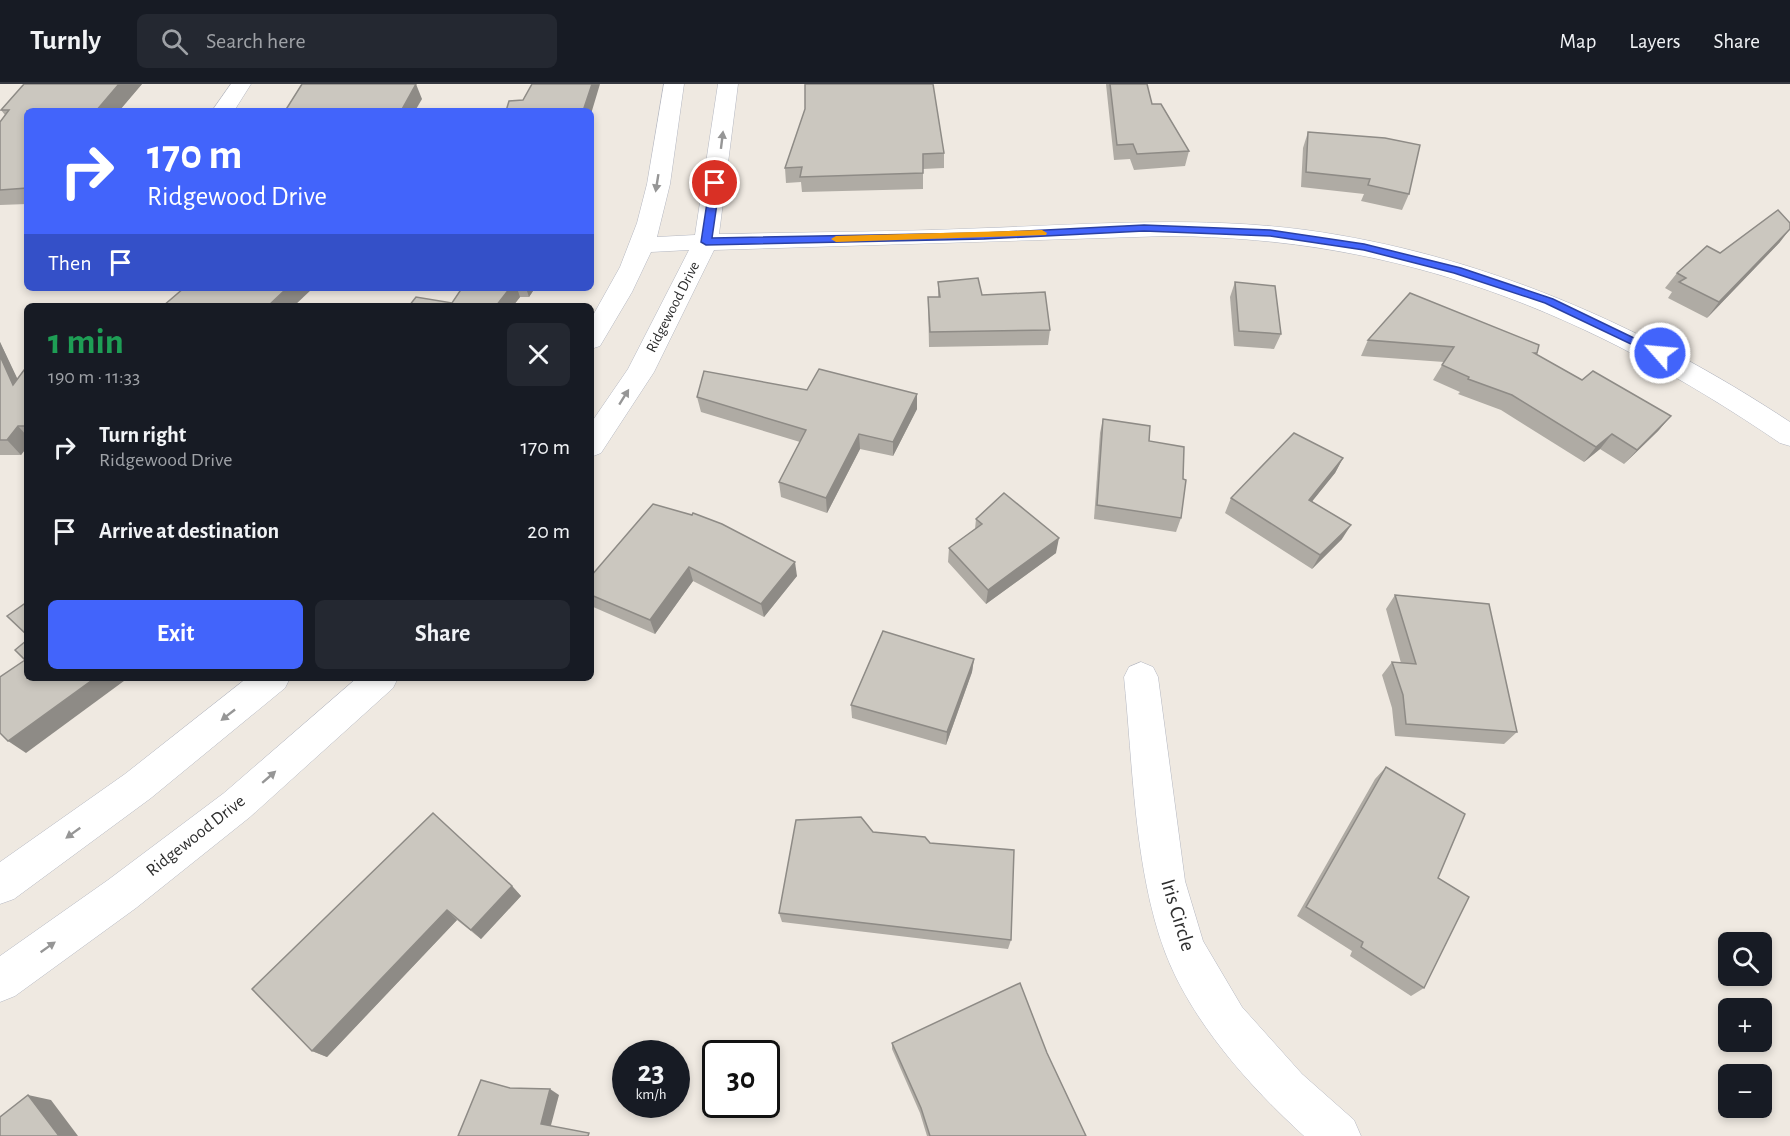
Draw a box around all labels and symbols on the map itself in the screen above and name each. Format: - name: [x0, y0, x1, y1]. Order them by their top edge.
- one-way arrow: [717, 131, 726, 150]
- pin: [689, 157, 740, 208]
- one-way arrow: [653, 174, 662, 193]
- street label: Ridgewood Drive: [644, 259, 702, 355]
- position arrow: [1628, 321, 1692, 385]
- one-way arrow: [618, 389, 629, 405]
- one-way arrow: [220, 709, 236, 722]
- one-way arrow: [261, 771, 276, 784]
- street label: Ridgewood Drive: [143, 792, 249, 880]
- one-way arrow: [65, 827, 81, 839]
- street label: Iris Circle: [1157, 876, 1199, 954]
- one-way arrow: [39, 941, 55, 953]
- speed limit sign: 30: [702, 1040, 780, 1118]

